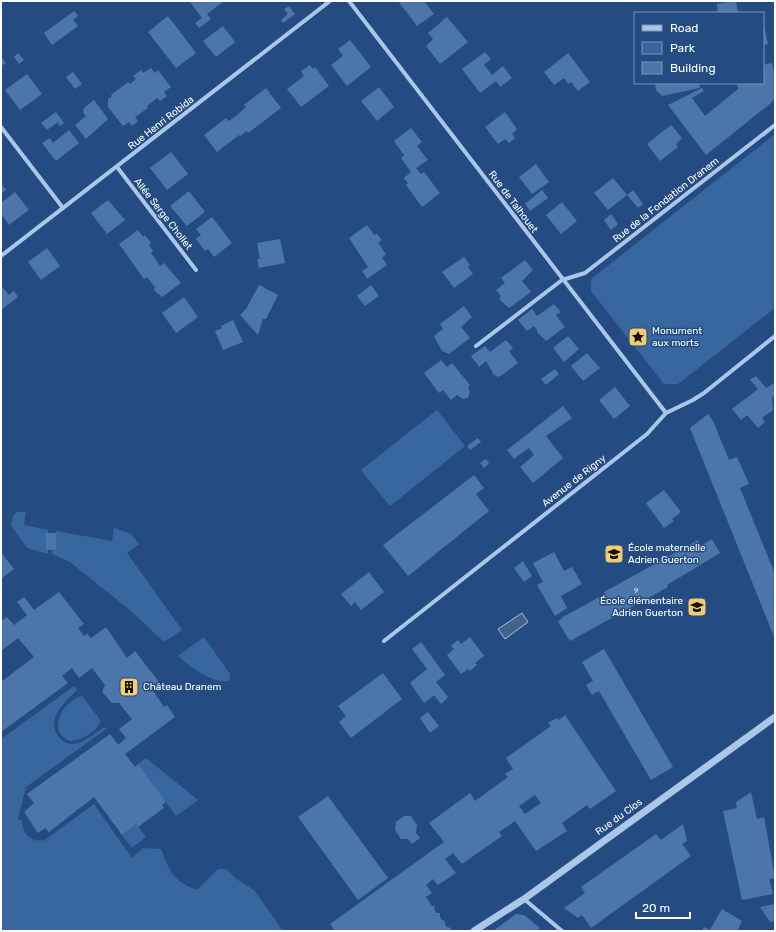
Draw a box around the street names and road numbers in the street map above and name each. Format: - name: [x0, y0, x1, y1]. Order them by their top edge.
- street label: Rue Henri Robida: [126, 94, 196, 152]
- street label: Rue de la Fondation Dranem: [611, 155, 721, 245]
- street label: Rue de Talhouet: [486, 169, 540, 235]
- street label: Allée Serge Chollet: [131, 176, 195, 252]
- street label: Avenue de Rigny: [540, 452, 609, 510]
- street label: Rue du Clos: [593, 796, 645, 838]

